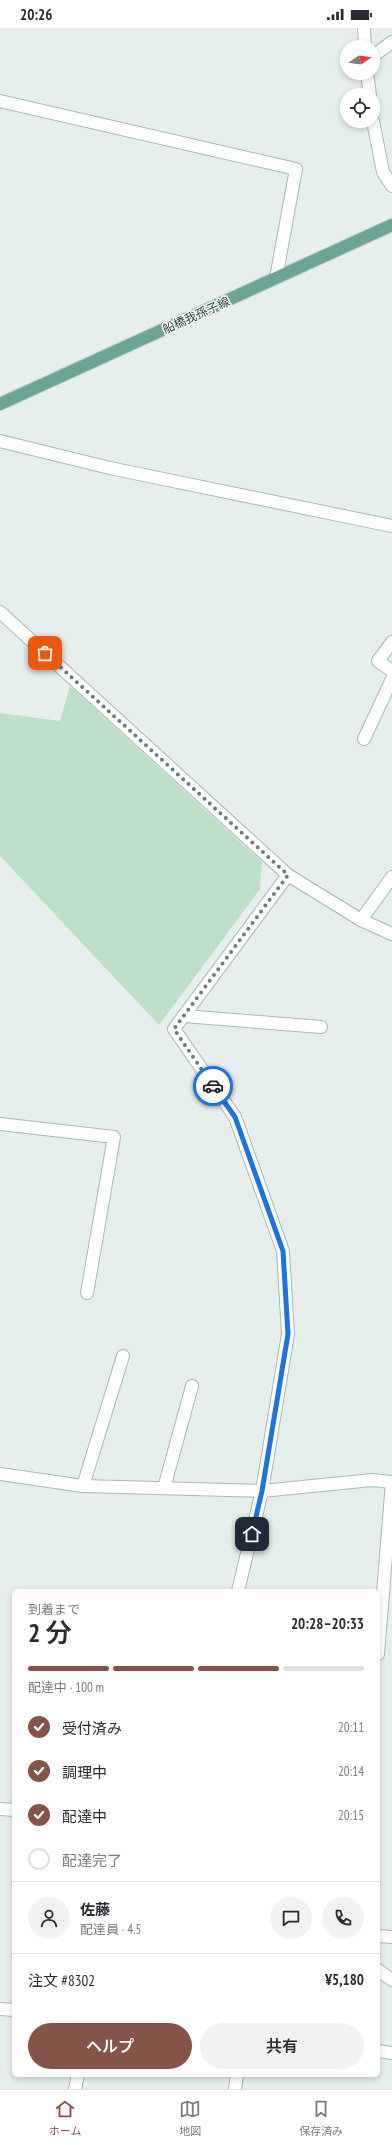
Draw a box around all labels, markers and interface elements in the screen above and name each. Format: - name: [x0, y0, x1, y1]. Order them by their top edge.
- text: 20:26: [20, 5, 52, 24]
- north arrow: [340, 40, 380, 80]
- map controls: [340, 40, 380, 128]
- button: locate: [340, 88, 380, 128]
- street label: 船橋我孫子線: [160, 294, 232, 336]
- pin: [28, 636, 62, 670]
- icon: bag: [34, 642, 56, 664]
- courier: [193, 1066, 233, 1106]
- icon: car: [202, 1075, 224, 1097]
- pin: [235, 1517, 269, 1551]
- icon: home: [241, 1523, 263, 1545]
- text: 到着まで: [28, 1601, 80, 1618]
- text: 20:28–20:33: [291, 1614, 364, 1633]
- text: 2 分: [28, 1616, 72, 1649]
- text: 配達中 · 100 m: [28, 1679, 104, 1696]
- icon: check: [28, 1716, 50, 1738]
- text: 受付済み: [62, 1719, 122, 1738]
- text: 20:11: [338, 1719, 364, 1736]
- icon: check: [28, 1760, 50, 1782]
- text: 調理中: [62, 1763, 107, 1782]
- text: 20:14: [338, 1763, 364, 1780]
- icon: check: [28, 1804, 50, 1826]
- text: 配達中: [62, 1807, 107, 1826]
- text: 20:15: [338, 1807, 364, 1824]
- text: 配達完了: [62, 1851, 122, 1870]
- button: person: [28, 1897, 70, 1939]
- button: chat: [270, 1897, 312, 1939]
- button: phone: [322, 1897, 364, 1939]
- text: 佐藤: [80, 1900, 110, 1919]
- text: 配達員 · 4.5: [80, 1921, 141, 1938]
- text: ¥5,180: [325, 1970, 364, 1989]
- text: 注文 #8302: [28, 1971, 95, 1990]
- button: ヘルプ: [28, 2023, 192, 2069]
- button: 共有: [200, 2023, 364, 2069]
- tab: ホーム: [49, 2098, 82, 2138]
- tab: 地図: [179, 2098, 201, 2138]
- tab: 保存済み: [299, 2098, 343, 2138]

